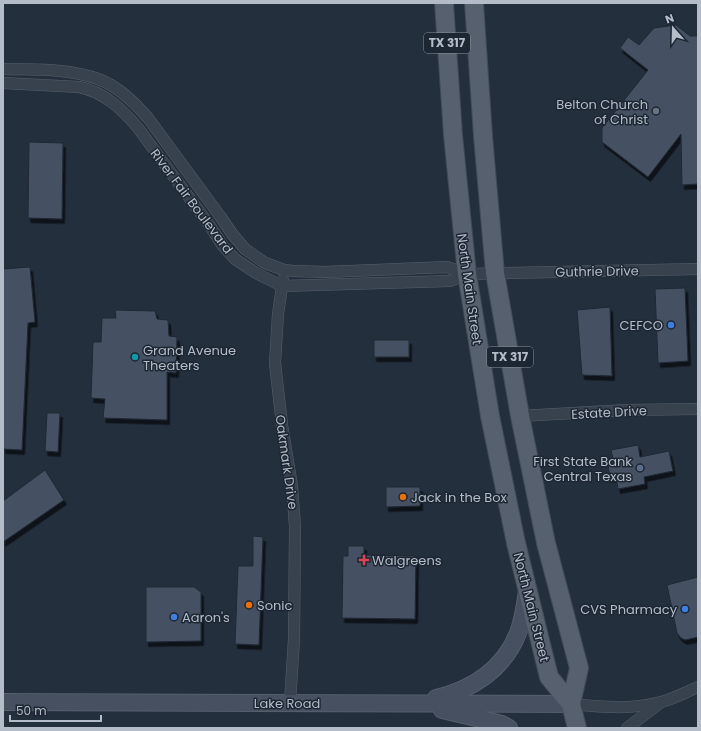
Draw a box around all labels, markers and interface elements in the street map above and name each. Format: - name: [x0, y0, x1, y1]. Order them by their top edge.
- north arrow: [653, 8, 693, 48]
- text: N: [663, 10, 676, 28]
- road number: TX 317: [424, 33, 470, 53]
- place label: Belton Church of Christ: [556, 95, 648, 129]
- marker: Belton Church of Christ: [651, 106, 661, 116]
- street label: River Fair Boulevard: [146, 145, 237, 258]
- street label: North Main Street: [452, 232, 487, 346]
- street label: Guthrie Drive: [555, 261, 639, 282]
- place label: CEFCO: [619, 316, 663, 335]
- marker: CEFCO: [666, 320, 676, 330]
- place label: Grand Avenue Theaters: [143, 341, 236, 375]
- road number: TX 317: [487, 347, 533, 367]
- marker: Grand Avenue Theaters: [130, 352, 140, 362]
- street label: Estate Drive: [571, 401, 647, 424]
- street label: Oakmark Drive: [270, 413, 303, 511]
- place label: First State Bank Central Texas: [533, 452, 632, 486]
- marker: First State Bank Central Texas: [635, 463, 645, 473]
- place label: Jack in the Box: [411, 488, 508, 507]
- marker: Jack in the Box: [398, 492, 408, 502]
- place label: Walgreens: [372, 551, 442, 570]
- street label: North Main Street: [509, 551, 554, 664]
- marker: Walgreens: [359, 555, 369, 565]
- place label: Sonic: [257, 596, 292, 615]
- marker: Sonic: [244, 600, 254, 610]
- place label: CVS Pharmacy: [580, 600, 678, 619]
- marker: CVS Pharmacy: [680, 604, 690, 614]
- place label: Aaron's: [182, 608, 230, 627]
- marker: Aaron's: [169, 612, 179, 622]
- street label: Lake Road: [254, 694, 320, 713]
- scale bar: [10, 697, 101, 723]
- text: 50 m: [16, 702, 47, 719]

